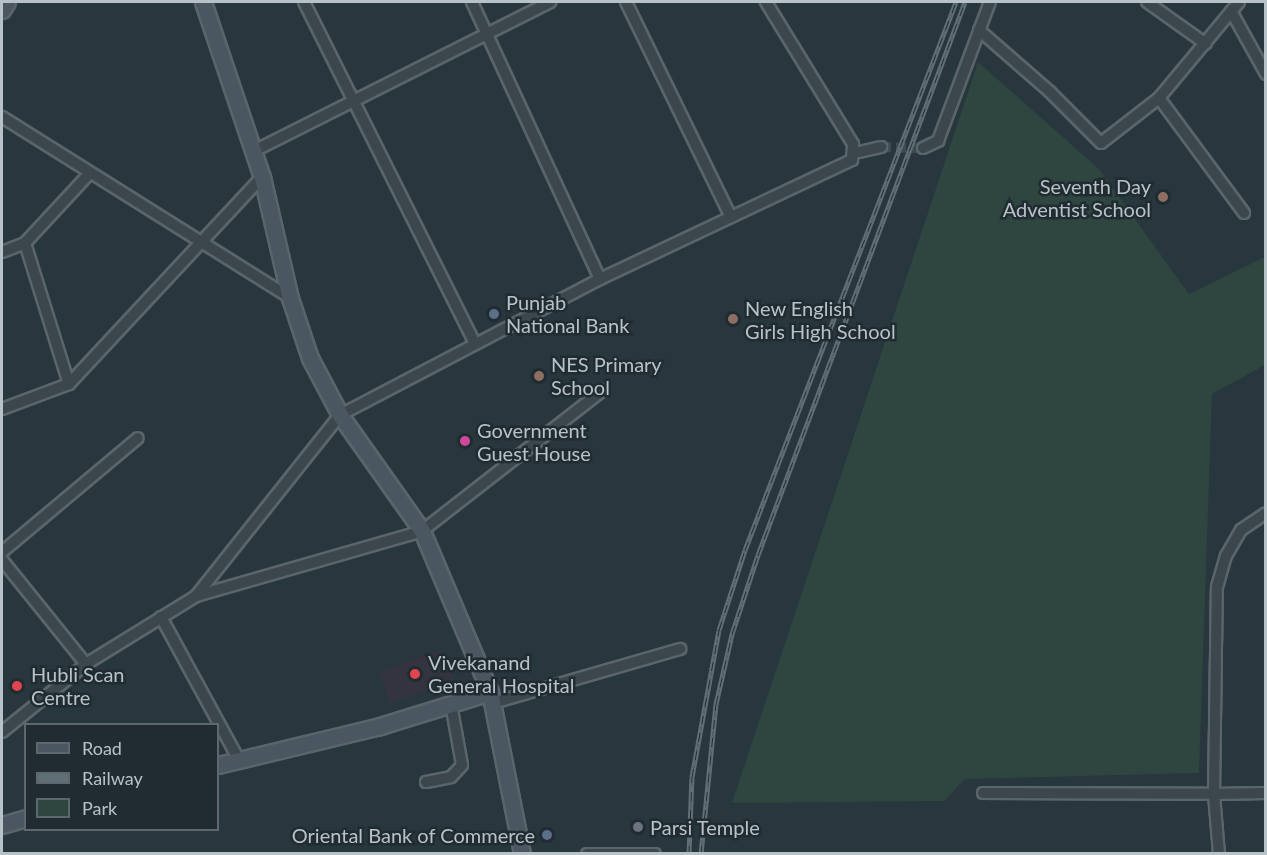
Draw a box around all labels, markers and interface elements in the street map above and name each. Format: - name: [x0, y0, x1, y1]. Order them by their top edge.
- place label: Seventh Day Adventist School: [1003, 174, 1151, 221]
- marker: Seventh Day Adventist School: [1156, 190, 1170, 204]
- place label: Punjab National Bank: [506, 290, 629, 337]
- place label: New English Girls High School: [745, 296, 896, 343]
- marker: Punjab National Bank: [487, 307, 501, 321]
- marker: New English Girls High School: [726, 312, 740, 326]
- place label: NES Primary School: [551, 352, 662, 399]
- marker: NES Primary School: [532, 369, 546, 383]
- place label: Government Guest House: [477, 418, 591, 465]
- marker: Government Guest House: [458, 434, 472, 448]
- place label: Vivekanand General Hospital: [428, 650, 574, 697]
- place label: Hubli Scan Centre: [31, 662, 125, 709]
- marker: Vivekanand General Hospital: [406, 665, 424, 683]
- marker: Hubli Scan Centre: [8, 677, 26, 695]
- legend: [24, 723, 219, 831]
- text: Road: [82, 737, 122, 759]
- text: Railway: [82, 767, 143, 789]
- text: Park: [82, 797, 117, 819]
- place label: Parsi Temple: [650, 815, 760, 839]
- marker: Parsi Temple: [631, 820, 645, 834]
- place label: Oriental Bank of Commerce: [291, 823, 535, 847]
- marker: Oriental Bank of Commerce: [540, 828, 554, 842]

